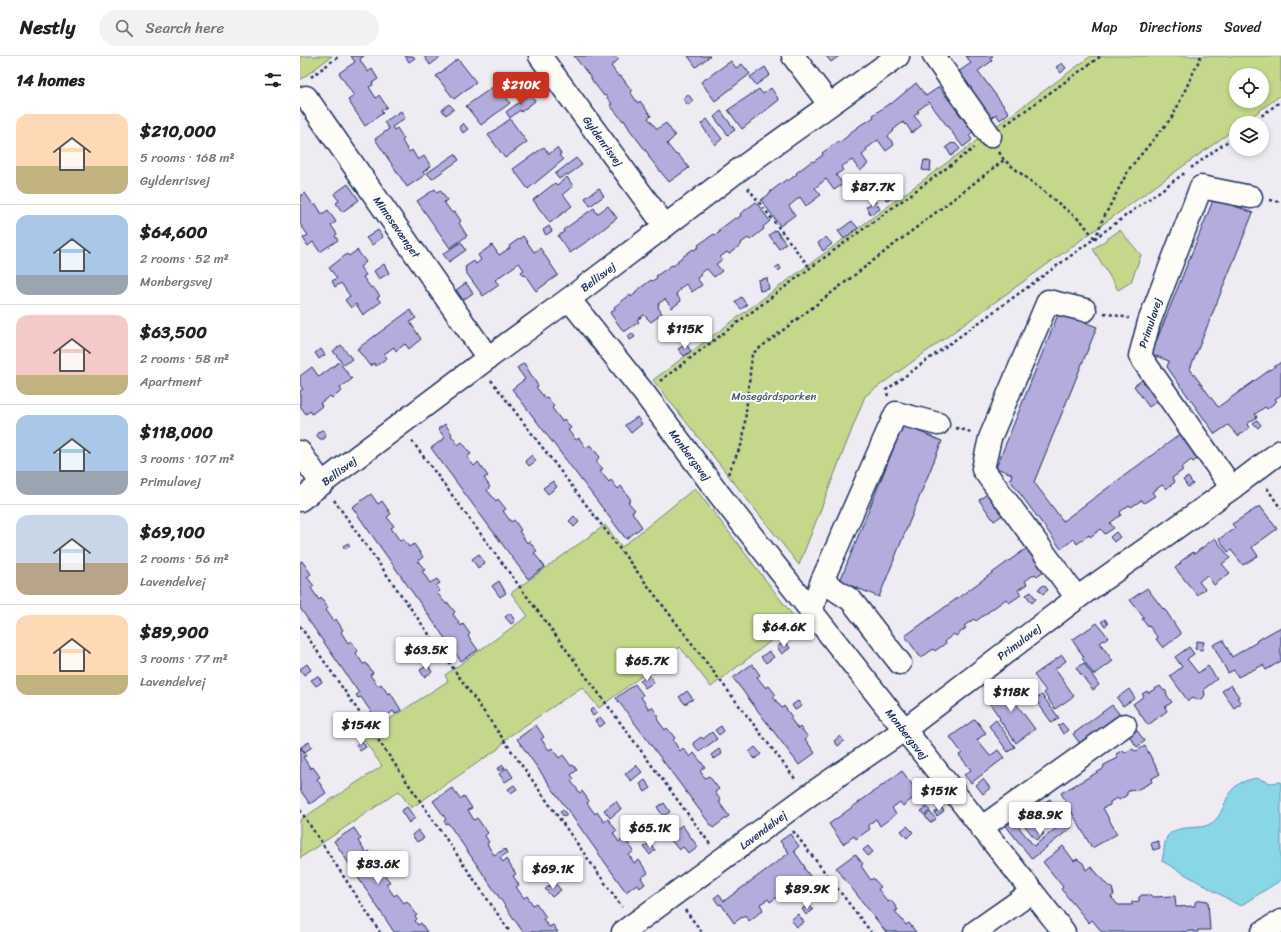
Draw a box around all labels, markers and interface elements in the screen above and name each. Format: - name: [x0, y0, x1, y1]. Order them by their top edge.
- search box: [99, 10, 379, 46]
- text: Nestly: [20, 11, 75, 44]
- text: Search here: [145, 15, 224, 41]
- text: Map: [1091, 15, 1117, 40]
- text: Directions: [1139, 15, 1202, 40]
- text: Saved: [1224, 15, 1261, 40]
- icon: search: [113, 17, 135, 39]
- text: 14 homes: [16, 65, 85, 95]
- map controls: [1229, 68, 1269, 156]
- button: locate: [1229, 68, 1269, 108]
- icon: filters: [262, 69, 284, 91]
- pin: $210K: [493, 72, 549, 106]
- text: $210K: [502, 73, 540, 96]
- street label: Gyldenrisvej: [578, 112, 628, 171]
- text: $210,000: [140, 116, 216, 146]
- button: layers: [1229, 116, 1269, 156]
- icon: home: [48, 130, 96, 178]
- text: 5 rooms · 168 m²: [140, 146, 235, 169]
- text: Gyldenrisvej: [140, 169, 210, 192]
- pin: $87.7K: [840, 174, 906, 208]
- text: $87.7K: [851, 175, 895, 198]
- street label: Mimosevænget: [368, 192, 425, 263]
- text: $64,600: [140, 217, 207, 247]
- icon: home: [48, 231, 96, 279]
- text: 2 rooms · 52 m²: [140, 247, 229, 270]
- street label: Bellisvej: [576, 257, 620, 297]
- text: Monbergsvej: [140, 270, 212, 293]
- street label: Primulavej: [1133, 295, 1168, 351]
- pin: $115K: [657, 316, 713, 350]
- text: $63,500: [140, 317, 207, 347]
- text: $115K: [667, 317, 703, 340]
- icon: home: [48, 331, 96, 379]
- text: 2 rooms · 58 m²: [140, 347, 229, 370]
- text: Apartment: [140, 370, 201, 393]
- park label: Mosegårdsparken: [731, 387, 817, 406]
- text: $118,000: [140, 417, 213, 447]
- street label: Monbergsvej: [664, 425, 716, 486]
- icon: home: [48, 431, 96, 479]
- text: 3 rooms · 107 m²: [140, 447, 234, 470]
- street label: Bellisvej: [317, 451, 361, 491]
- text: Primulavej: [140, 470, 201, 493]
- text: $69,100: [140, 517, 205, 547]
- icon: home: [48, 531, 96, 579]
- text: 2 rooms · 56 m²: [140, 547, 229, 570]
- text: Lavendelvej: [140, 570, 206, 593]
- pin: $64.6K: [751, 614, 817, 648]
- text: $64.6K: [762, 615, 806, 638]
- text: $89,900: [140, 617, 209, 647]
- street label: Primulavej: [993, 619, 1046, 666]
- icon: home: [48, 631, 96, 679]
- pin: $63.5K: [393, 637, 459, 671]
- text: $63.5K: [404, 638, 448, 661]
- text: 3 rooms · 77 m²: [140, 647, 228, 670]
- pin: $65.7K: [614, 648, 680, 682]
- text: $65.7K: [625, 649, 669, 672]
- text: Lavendelvej: [140, 670, 206, 693]
- pin: $118K: [983, 679, 1039, 713]
- text: $118K: [993, 680, 1029, 703]
- street label: Monbergsvej: [880, 704, 933, 765]
- pin: $154K: [333, 712, 389, 746]
- text: $154K: [342, 713, 380, 736]
- pin: $151K: [911, 778, 967, 812]
- text: $151K: [921, 779, 957, 802]
- pin: $88.9K: [1007, 802, 1073, 836]
- text: $88.9K: [1018, 803, 1062, 826]
- street label: Lavendelvej: [735, 806, 792, 855]
- pin: $65.1K: [617, 815, 683, 849]
- text: $65.1K: [629, 816, 671, 839]
- pin: $83.6K: [345, 851, 411, 885]
- text: $83.6K: [357, 852, 399, 875]
- pin: $69.1K: [520, 856, 586, 890]
- text: $69.1K: [532, 857, 574, 880]
- pin: $89.9K: [774, 876, 840, 910]
- text: $89.9K: [785, 877, 829, 900]

